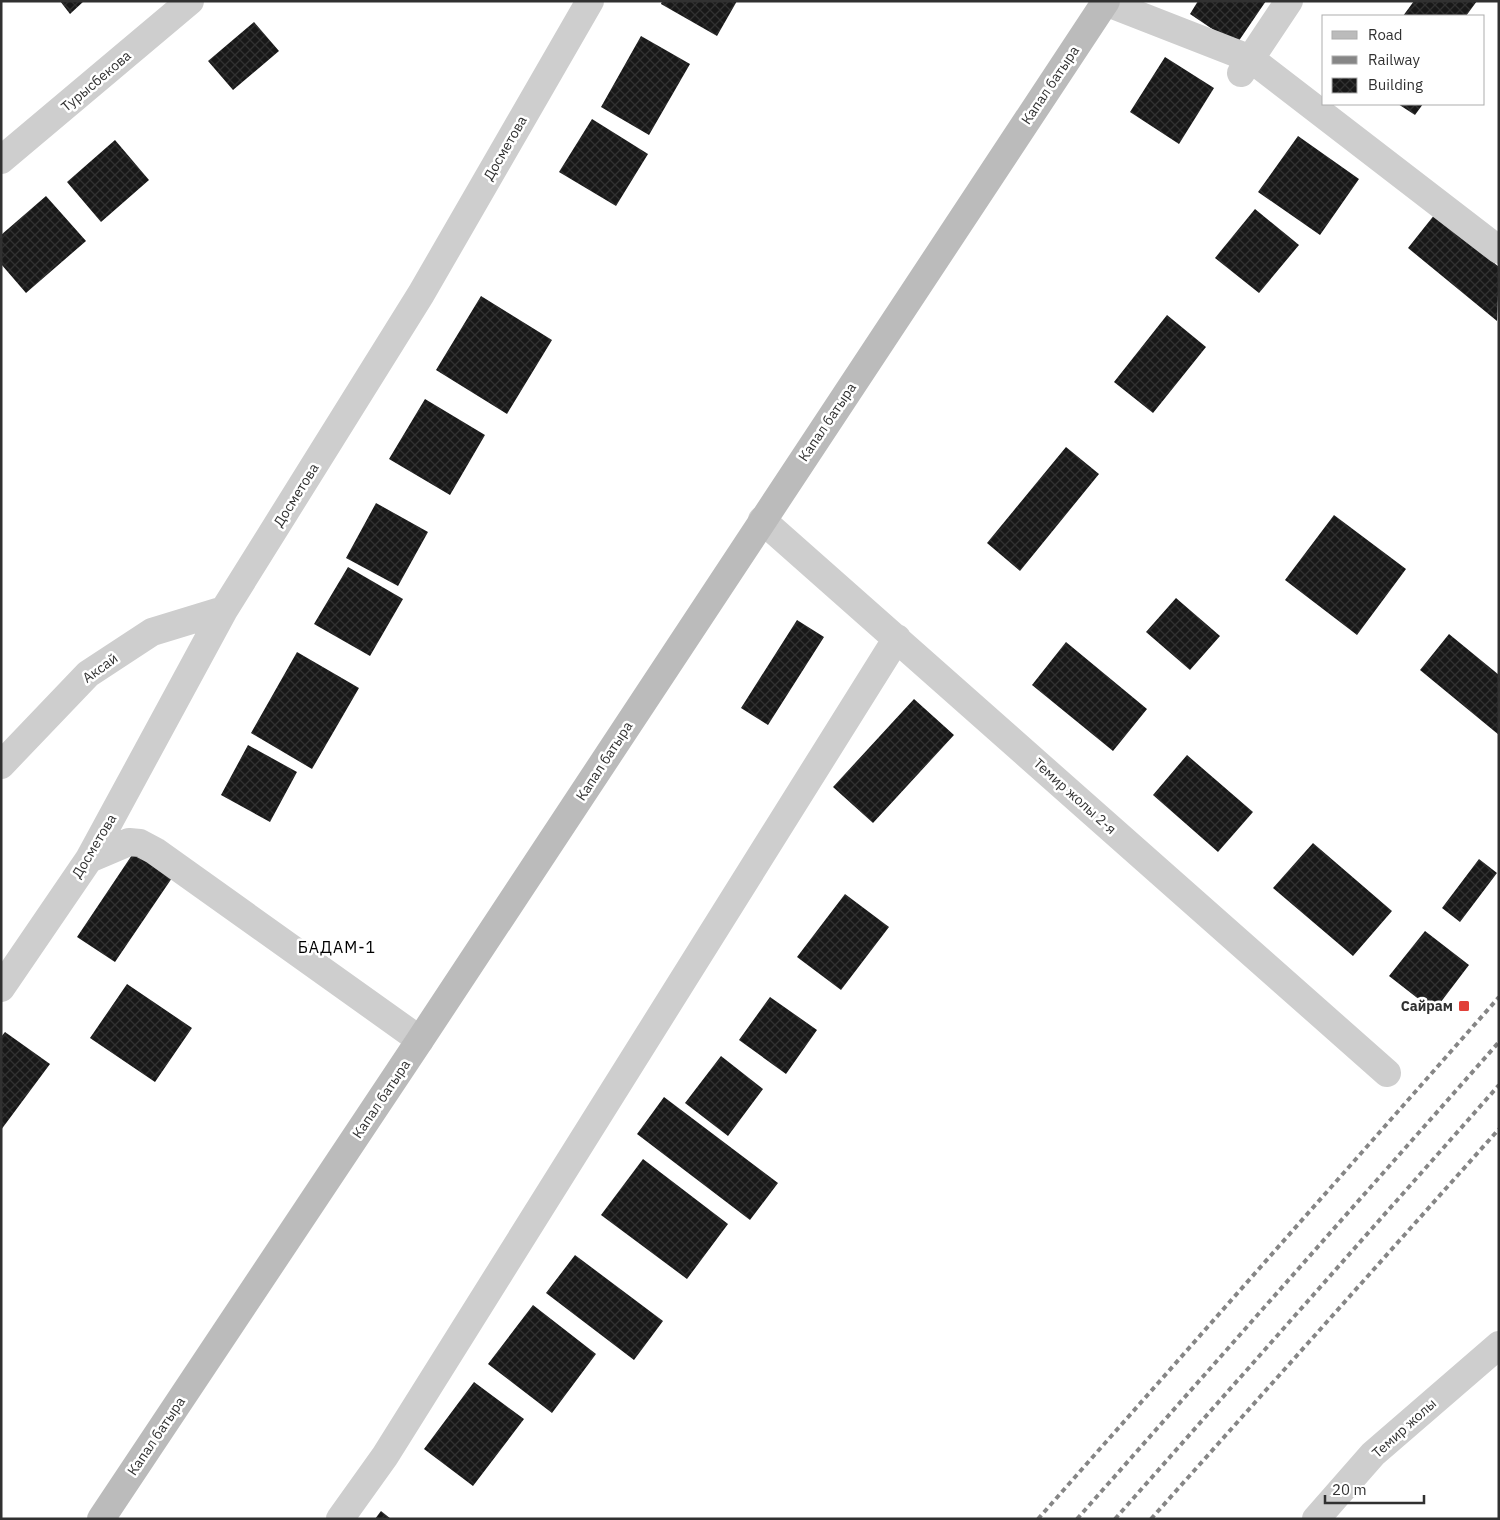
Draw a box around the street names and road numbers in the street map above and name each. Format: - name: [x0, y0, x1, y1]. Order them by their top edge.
- street label: Капал батыра: [1017, 42, 1083, 128]
- street label: Турысбекова: [57, 46, 135, 115]
- street label: Досметова: [479, 112, 531, 184]
- street label: Капал батыра: [794, 379, 860, 465]
- street label: Досметова: [269, 459, 323, 530]
- street label: Аксай: [79, 649, 121, 687]
- street label: Капал батыра: [572, 718, 637, 804]
- street label: Темир жолы 2-я: [1030, 754, 1120, 838]
- street label: Досметова: [68, 810, 120, 881]
- street label: Капал батыра: [348, 1056, 414, 1142]
- street label: Капал батыра: [123, 1393, 189, 1479]
- street label: Темир жолы: [1368, 1394, 1440, 1462]

